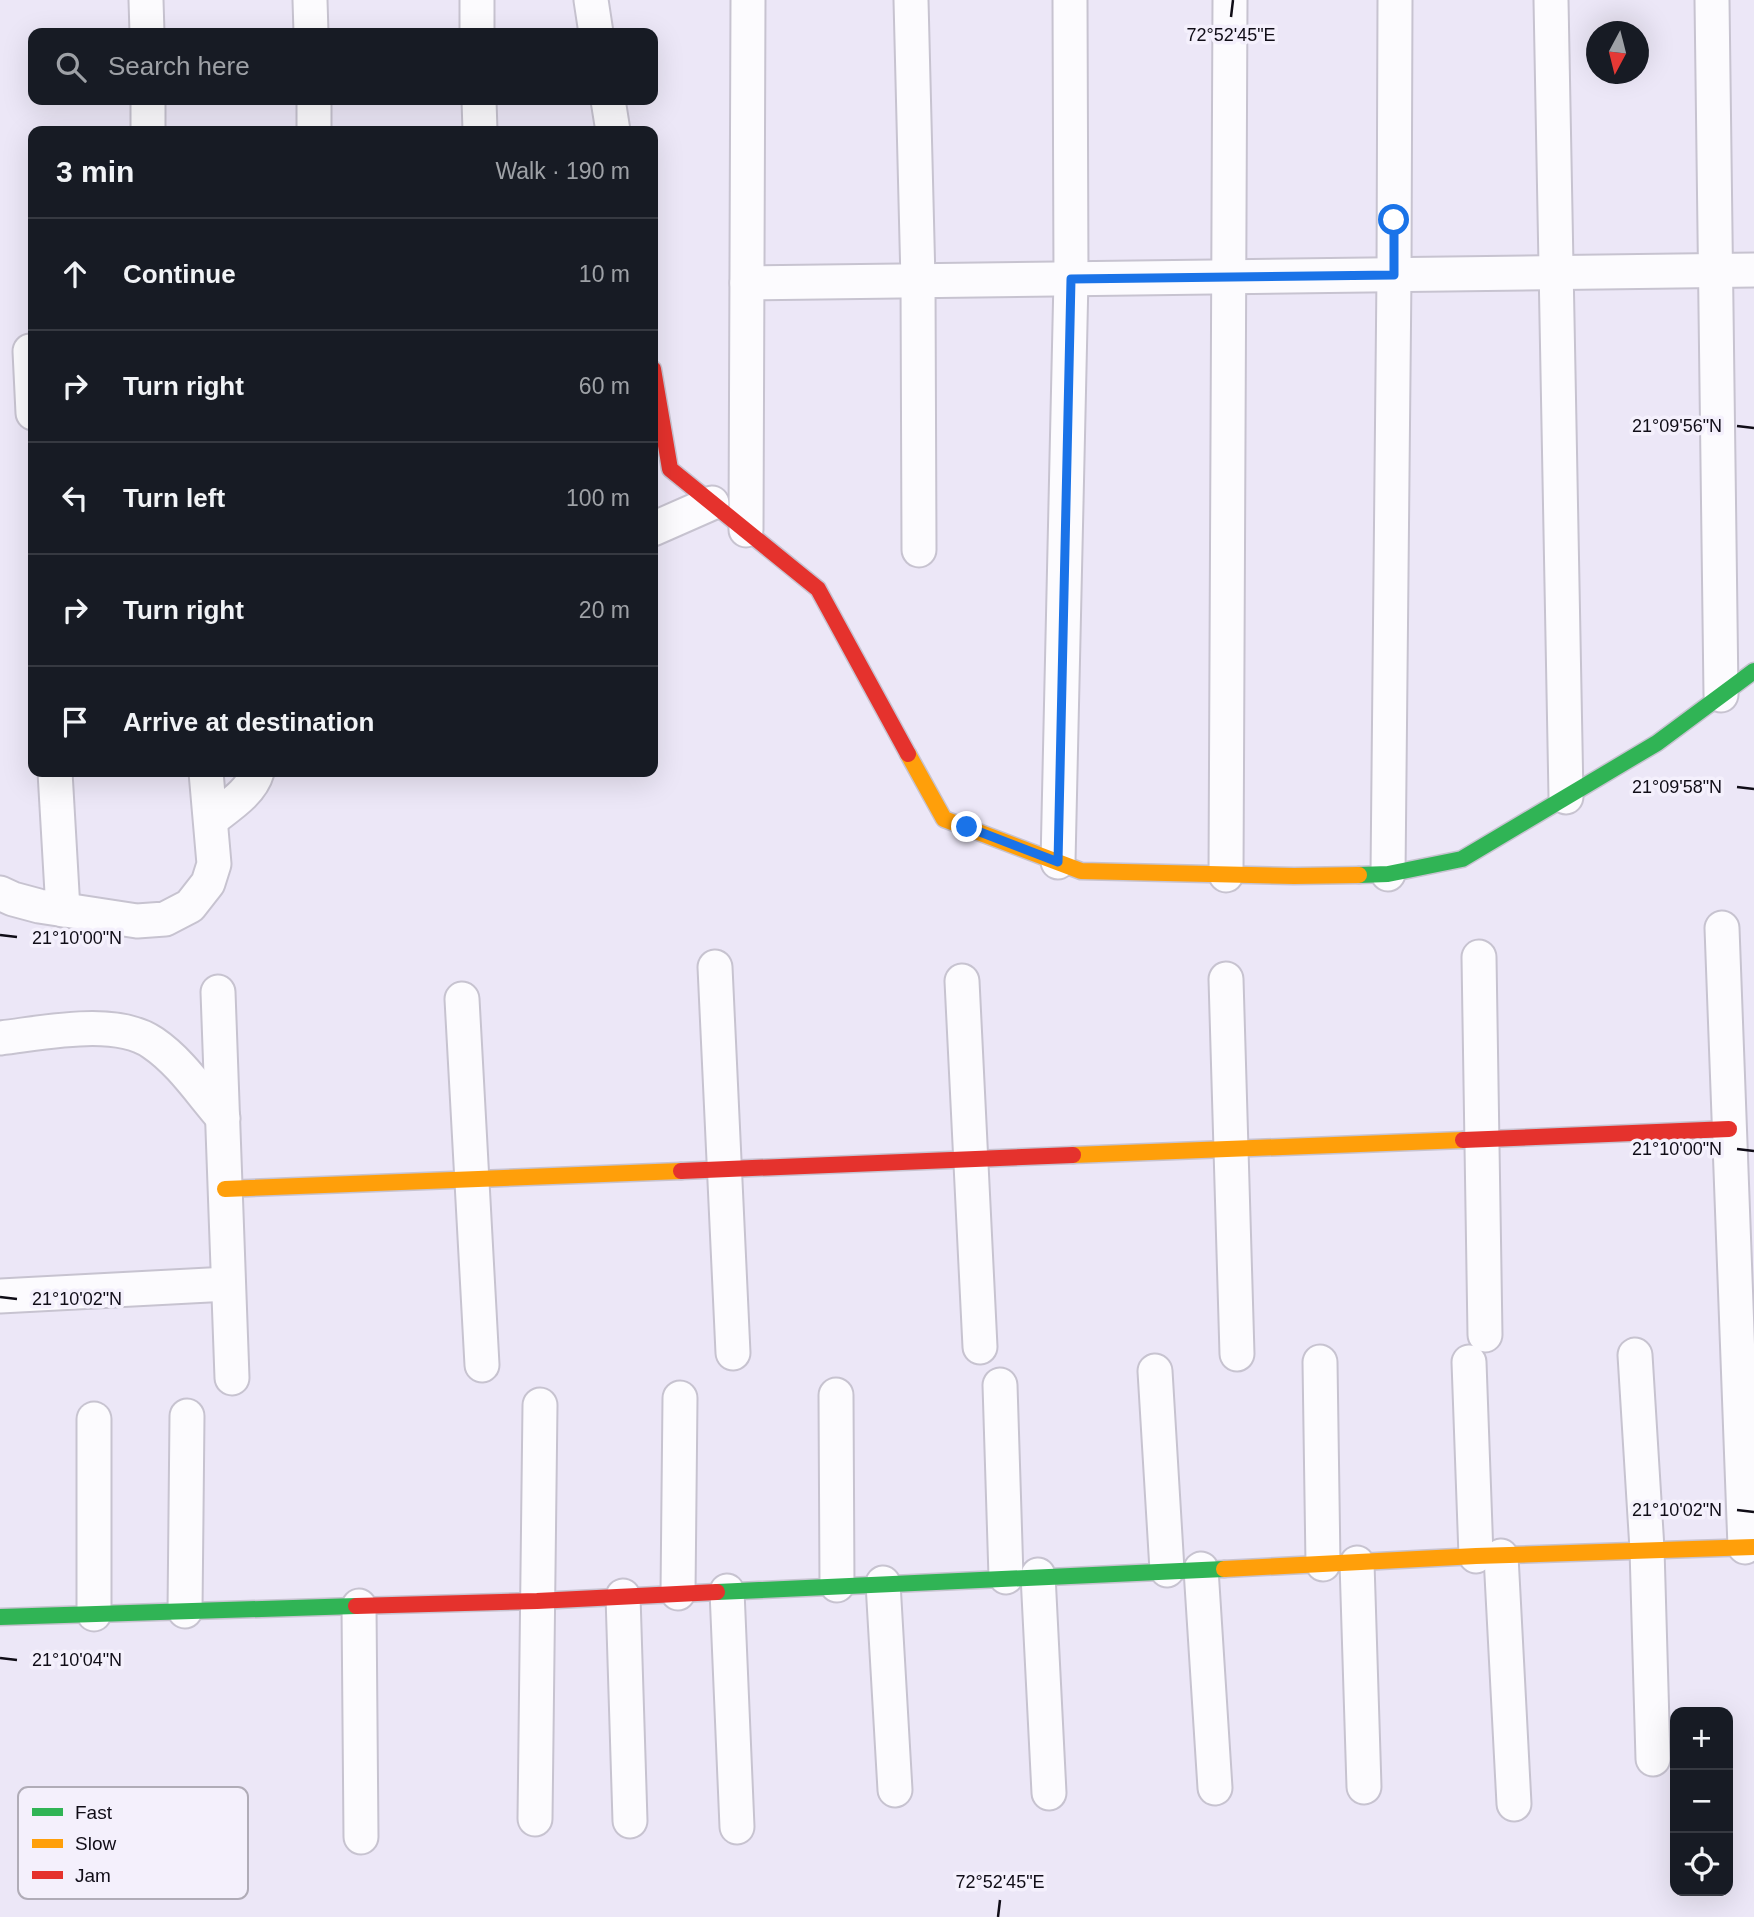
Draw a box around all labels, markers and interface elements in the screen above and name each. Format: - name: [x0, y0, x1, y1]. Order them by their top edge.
- north arrow: [1586, 21, 1649, 84]
- text: 72°52'45"E: [1186, 25, 1276, 45]
- search box: [28, 28, 658, 105]
- icon: search: [52, 48, 90, 86]
- text: Search here: [108, 51, 250, 81]
- text: 3 min: [56, 155, 134, 188]
- text: Walk · 190 m: [495, 158, 630, 184]
- route start: [1378, 204, 1409, 235]
- icon: ahead: [56, 255, 94, 293]
- text: Continue: [123, 259, 236, 289]
- text: 10 m: [579, 261, 630, 287]
- icon: right: [56, 367, 94, 405]
- text: Turn right: [123, 371, 244, 401]
- text: 60 m: [579, 373, 630, 399]
- text: 21°09'56"N: [1632, 416, 1722, 436]
- icon: left: [56, 479, 94, 517]
- text: Turn left: [123, 483, 225, 513]
- text: 100 m: [566, 485, 630, 511]
- icon: right: [56, 591, 94, 629]
- text: Turn right: [123, 595, 244, 625]
- text: 20 m: [579, 597, 630, 623]
- icon: arrive: [56, 703, 94, 741]
- text: Arrive at destination: [123, 707, 374, 737]
- text: 21°09'58"N: [1632, 777, 1722, 797]
- route end: [951, 811, 982, 842]
- text: 21°10'00"N: [32, 928, 122, 948]
- text: 21°10'00"N: [1632, 1139, 1722, 1159]
- text: 21°10'02"N: [32, 1289, 122, 1309]
- text: 21°10'02"N: [1632, 1500, 1722, 1520]
- text: 21°10'04"N: [32, 1650, 122, 1670]
- map controls: [1670, 1707, 1733, 1896]
- button: +: [1670, 1707, 1733, 1770]
- button: −: [1670, 1770, 1733, 1833]
- legend: [18, 1787, 248, 1899]
- text: Fast: [75, 1802, 113, 1823]
- text: Slow: [75, 1833, 116, 1854]
- button: locate: [1670, 1833, 1733, 1896]
- text: Jam: [75, 1865, 111, 1886]
- text: 72°52'45"E: [955, 1872, 1045, 1892]

